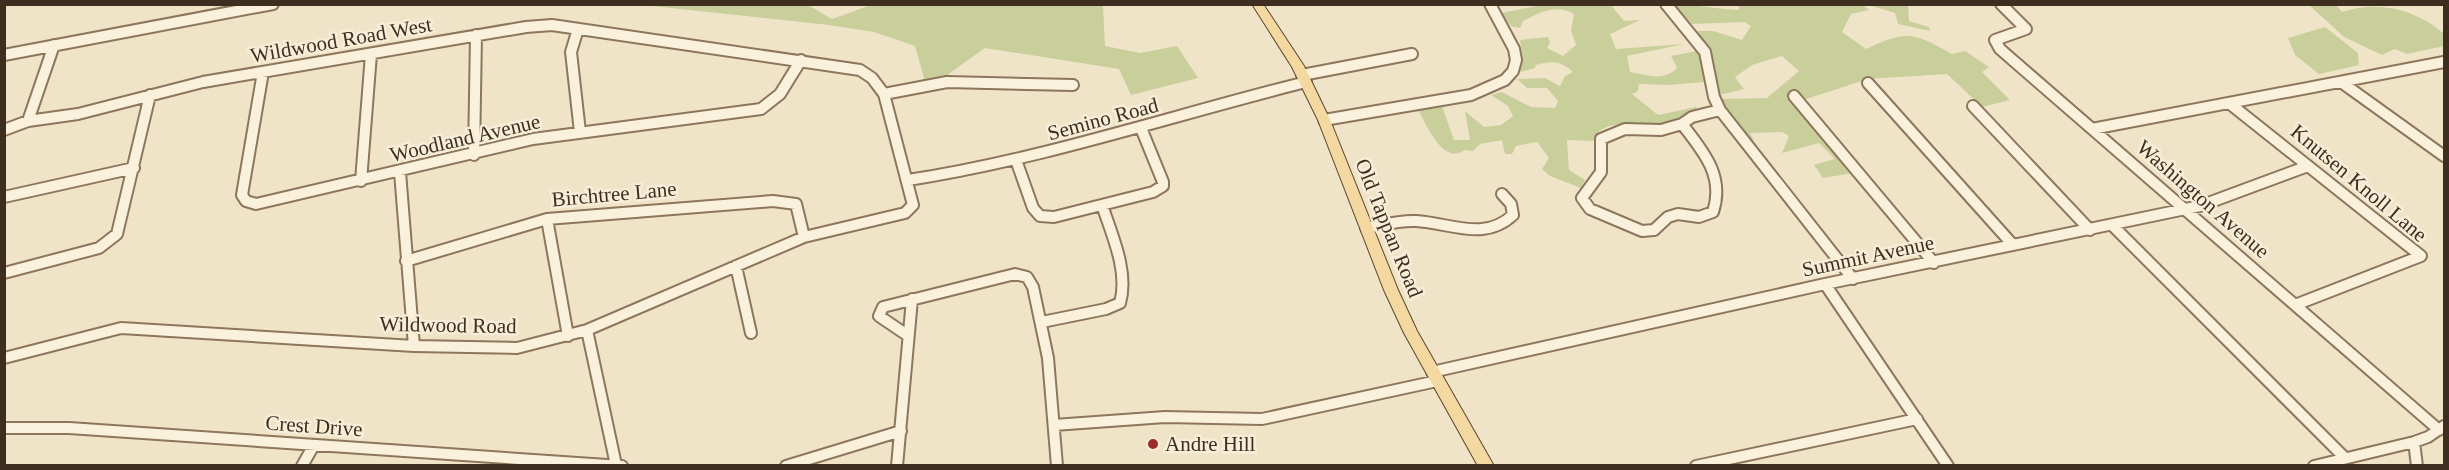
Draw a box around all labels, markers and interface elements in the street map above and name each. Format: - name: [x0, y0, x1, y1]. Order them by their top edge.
- street label: Wildwood Road West: [248, 12, 434, 68]
- street label: Semino Road: [1045, 93, 1162, 145]
- street label: Woodland Avenue: [387, 109, 543, 167]
- street label: Knutsen Knoll Lane: [2286, 119, 2432, 247]
- street label: Washington Avenue: [2132, 135, 2274, 263]
- street label: Old Tappan Road: [1350, 155, 1428, 301]
- street label: Birchtree Lane: [551, 177, 677, 211]
- street label: Summit Avenue: [1800, 230, 1936, 282]
- street label: Wildwood Road: [379, 312, 517, 338]
- street label: Crest Drive: [265, 411, 363, 441]
- place label: Andre Hill: [1165, 432, 1256, 456]
- marker: Andre Hill: [1146, 437, 1160, 451]

